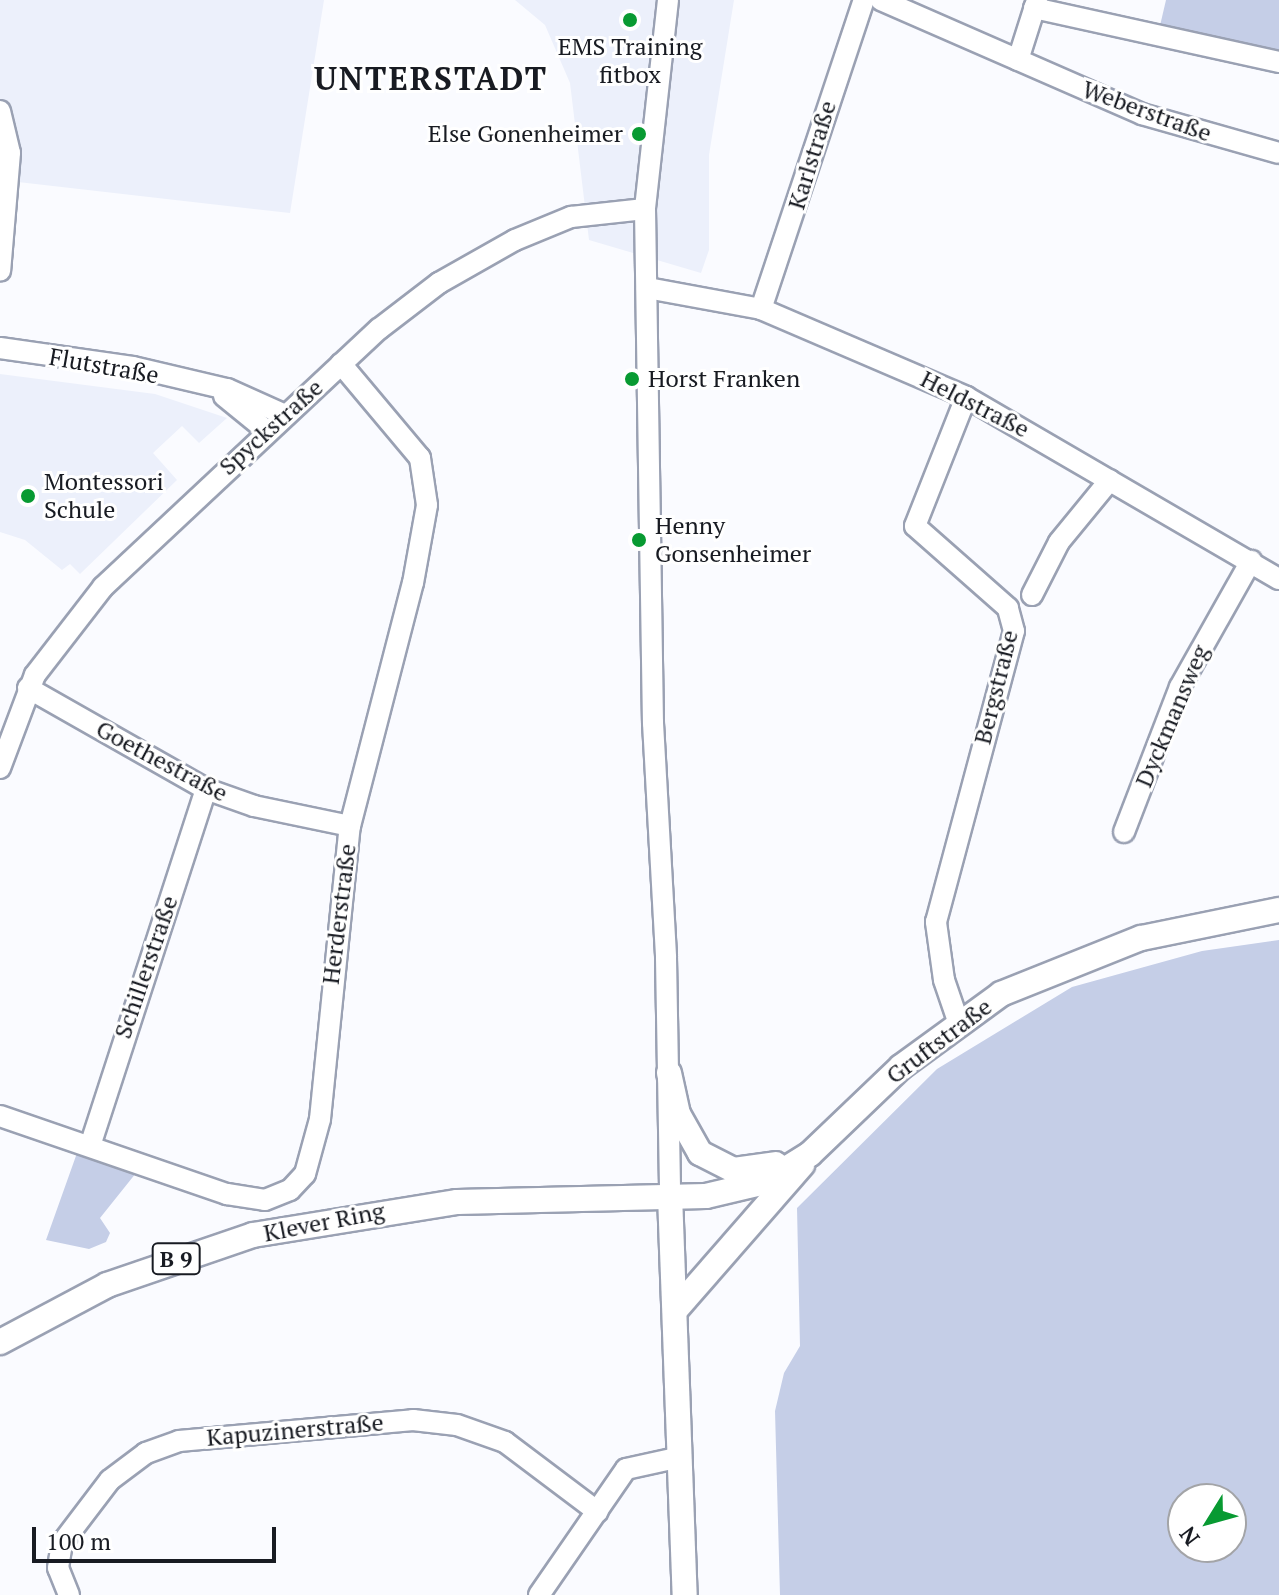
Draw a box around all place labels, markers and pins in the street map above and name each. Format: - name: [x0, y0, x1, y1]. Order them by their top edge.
- marker: EMS Training fitbox: [621, 11, 639, 29]
- place label: EMS Training fitbox: [558, 33, 702, 89]
- place label: Else Gonenheimer: [428, 120, 623, 148]
- marker: Else Gonenheimer: [630, 125, 648, 143]
- place label: Horst Franken: [648, 365, 800, 393]
- marker: Horst Franken: [623, 370, 641, 388]
- place label: Montessori Schule: [44, 468, 164, 524]
- marker: Montessori Schule: [19, 487, 37, 505]
- place label: Henny Gonsenheimer: [655, 512, 811, 568]
- marker: Henny Gonsenheimer: [630, 531, 648, 549]

